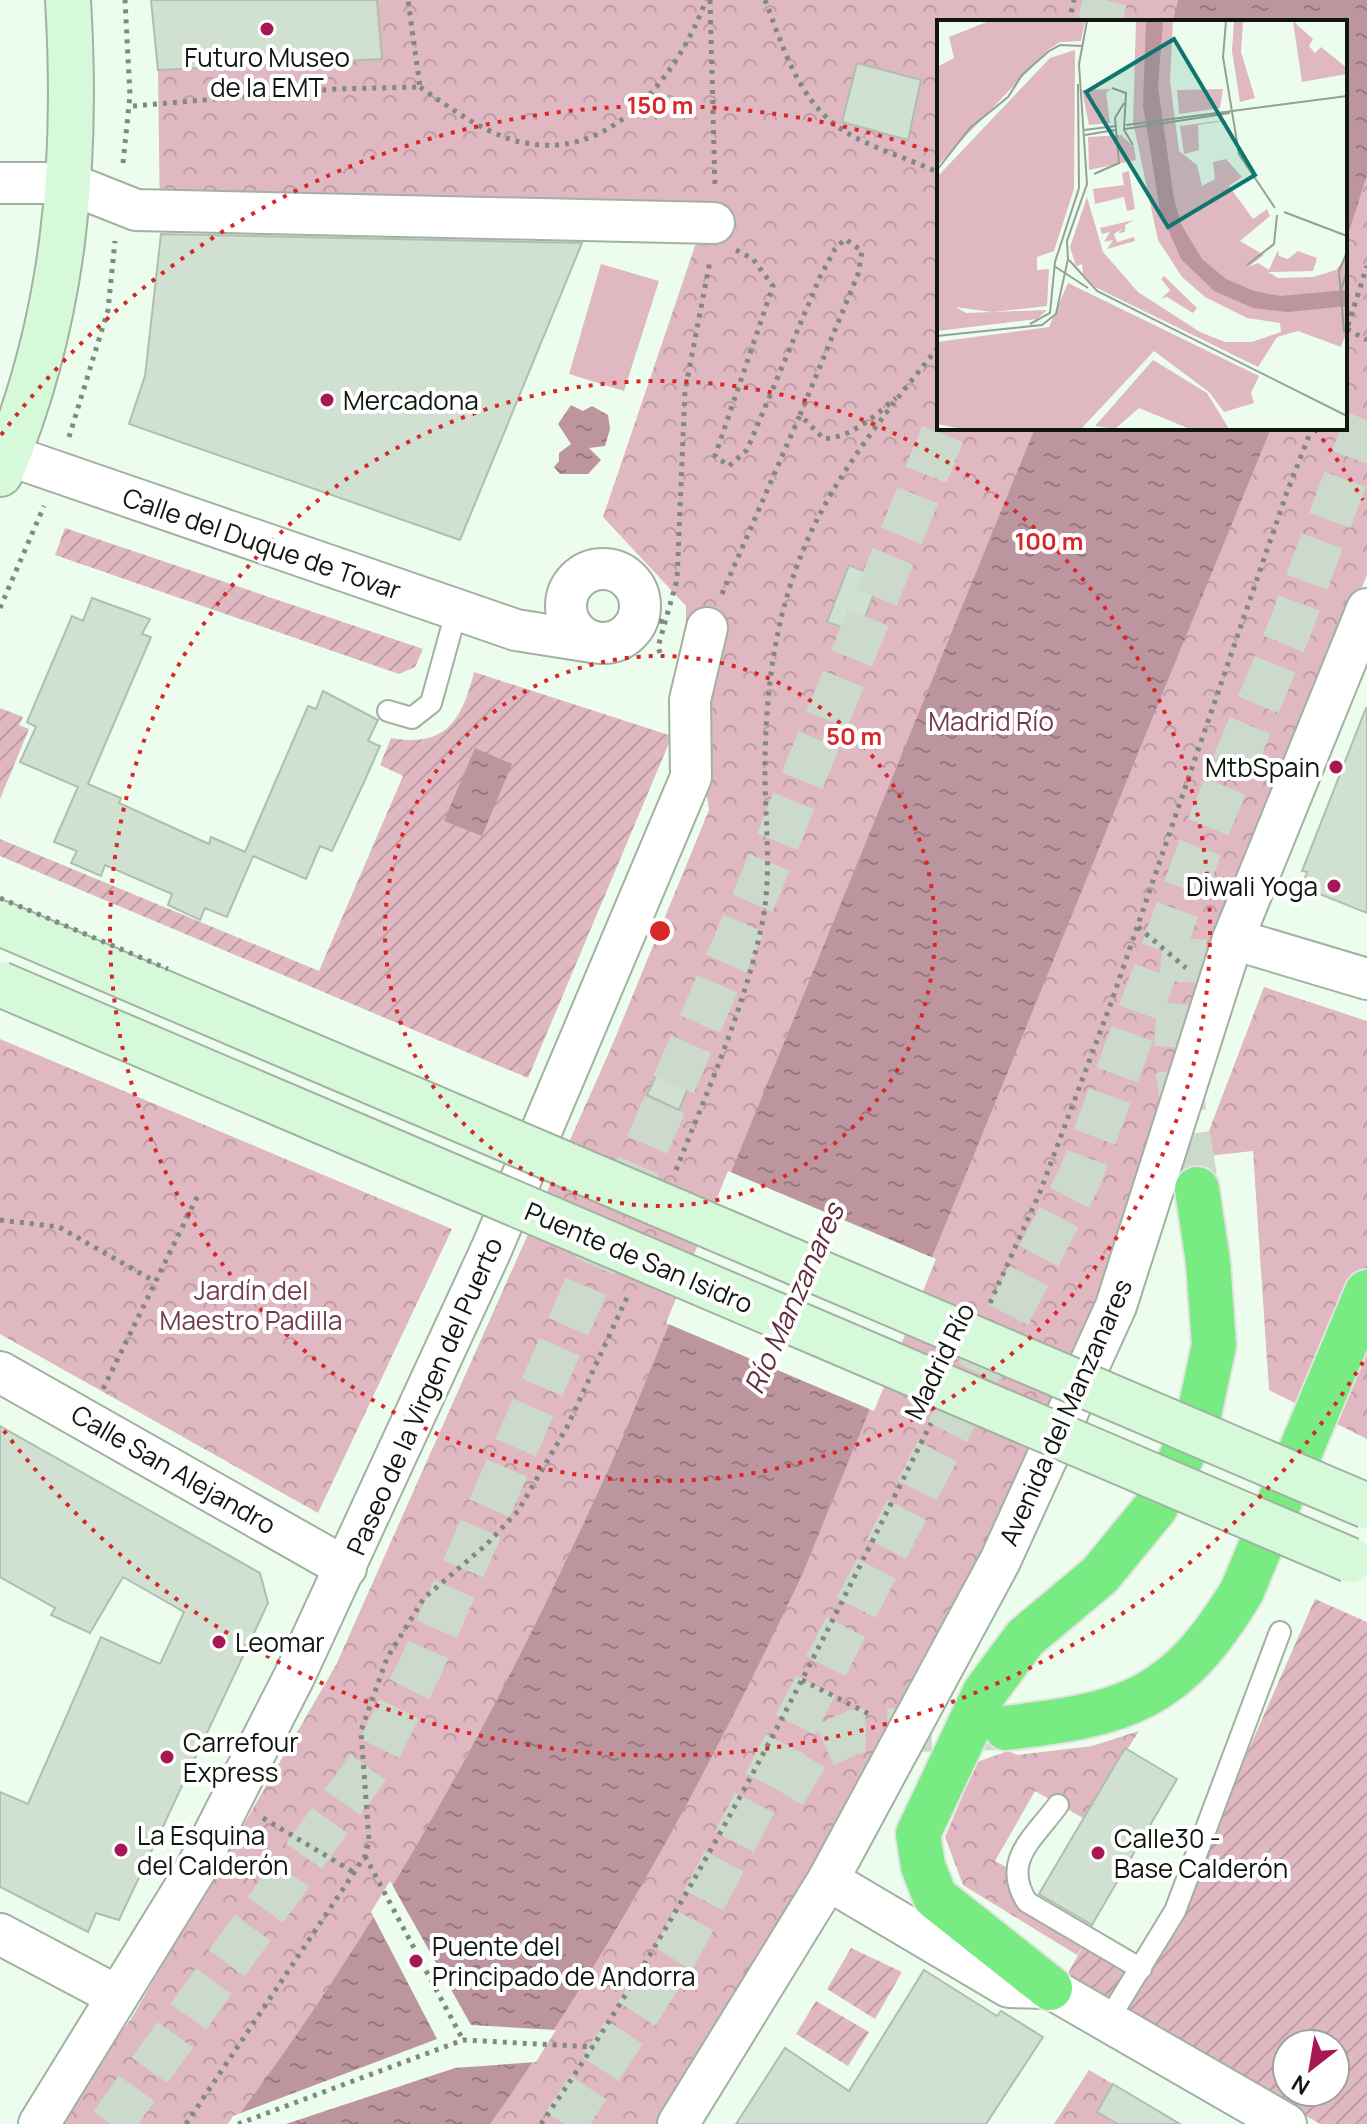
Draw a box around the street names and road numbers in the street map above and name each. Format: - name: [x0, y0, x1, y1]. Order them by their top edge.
- street label: Calle del Duque de Tovar: [118, 478, 406, 608]
- street label: Puente de San Isidro: [520, 1193, 758, 1321]
- street label: Paseo de la Virgen del Puerto: [338, 1231, 510, 1561]
- street label: Avenida del Manzanares: [990, 1273, 1140, 1551]
- street label: Madrid Río: [895, 1297, 983, 1425]
- street label: Calle San Alejandro: [65, 1396, 283, 1542]

